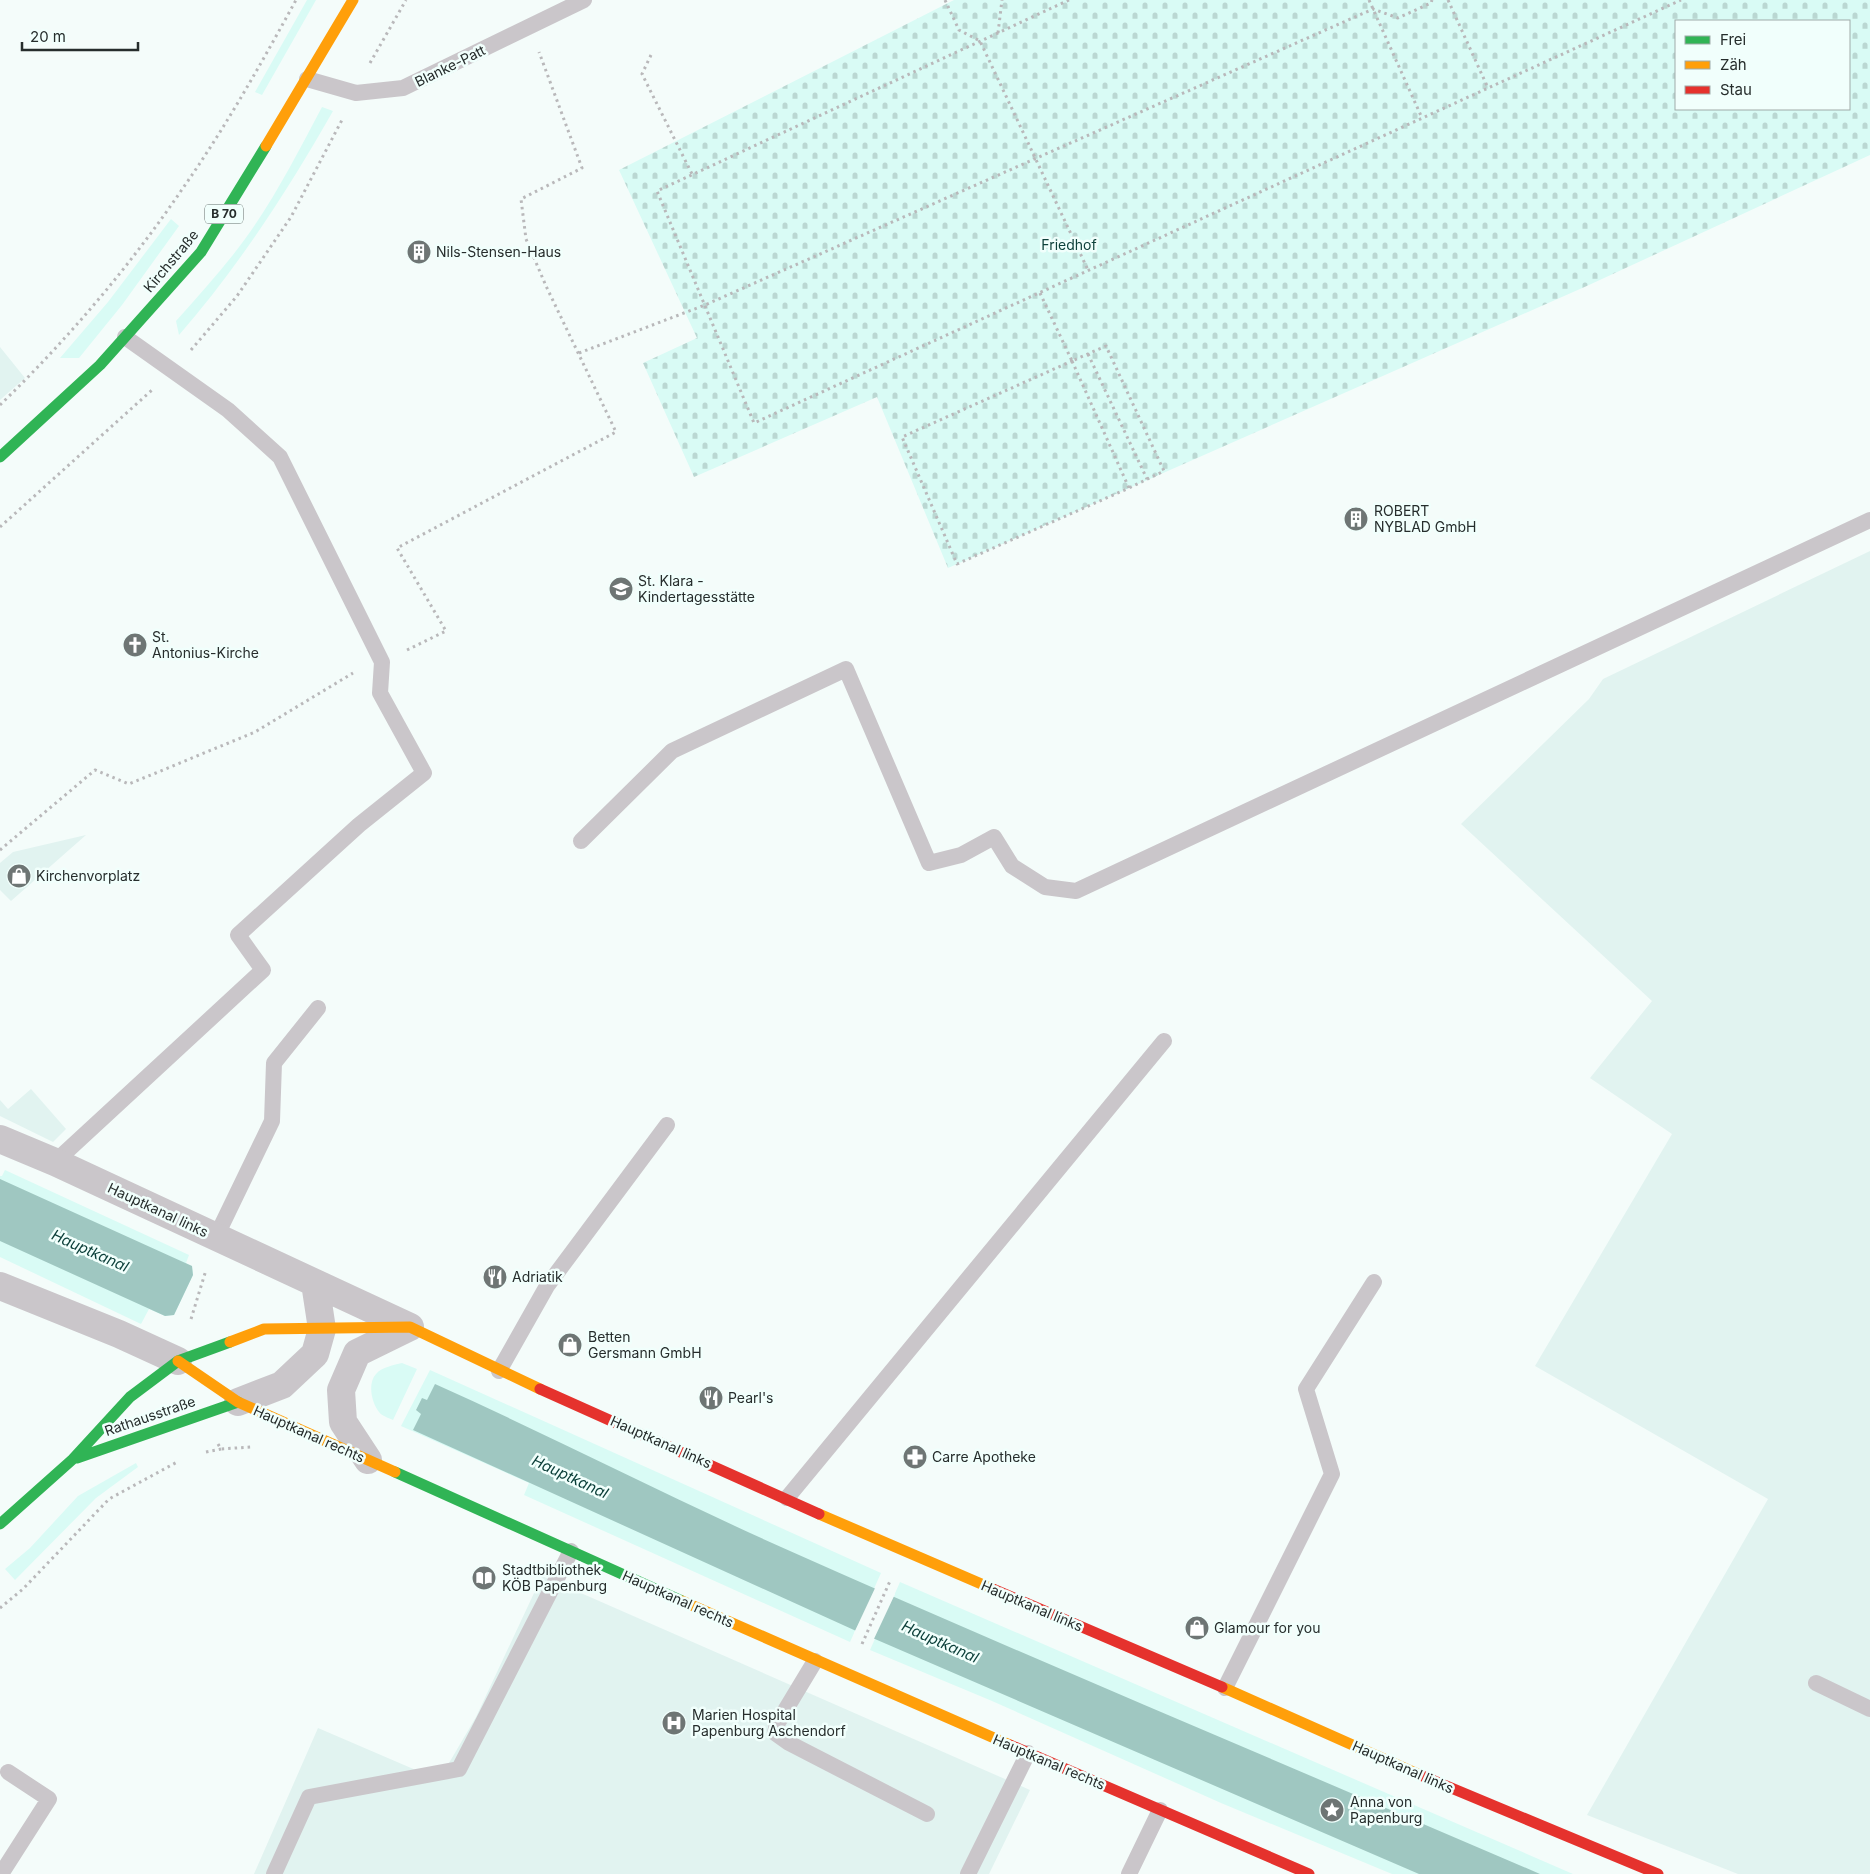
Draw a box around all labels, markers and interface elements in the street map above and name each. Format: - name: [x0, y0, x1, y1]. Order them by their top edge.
- scale bar: [22, 20, 139, 52]
- legend: [1675, 20, 1850, 110]
- text: 20 m: [30, 27, 66, 46]
- text: Frei: [1720, 30, 1746, 49]
- street label: Blanke-Patt: [412, 41, 488, 90]
- text: Zäh: [1720, 55, 1747, 74]
- text: Stau: [1720, 80, 1752, 99]
- road number: B 70: [205, 204, 243, 223]
- street label: Kirchstraße: [140, 226, 202, 295]
- park label: Friedhof: [1041, 236, 1097, 253]
- building icon: Nils-Stensen-Haus: [406, 239, 432, 265]
- place label: Nils-Stensen-Haus: [436, 243, 561, 260]
- place label: ROBERT NYBLAD GmbH: [1374, 502, 1477, 535]
- building icon: ROBERT NYBLAD GmbH: [1343, 506, 1369, 532]
- place label: St. Klara - Kindertagesstätte: [638, 572, 755, 605]
- school or university icon: St. Klara - Kindertagesstätte: [608, 576, 634, 602]
- place label: St. Antonius-Kirche: [152, 628, 259, 661]
- church icon: St. Antonius-Kirche: [122, 632, 148, 658]
- shop icon: Kirchenvorplatz: [6, 863, 32, 889]
- place label: Kirchenvorplatz: [36, 867, 140, 884]
- street label: Hauptkanal links: [105, 1179, 211, 1240]
- water label: Hauptkanal: [49, 1225, 132, 1276]
- restaurant icon: Adriatik: [482, 1264, 508, 1290]
- place label: Adriatik: [512, 1268, 563, 1285]
- place label: Betten Gersmann GmbH: [588, 1328, 702, 1361]
- shop icon: Betten Gersmann GmbH: [557, 1332, 583, 1358]
- restaurant icon: Pearl's: [698, 1385, 724, 1411]
- place label: Pearl's: [728, 1389, 774, 1406]
- street label: Rathausstraße: [102, 1392, 198, 1439]
- street label: Hauptkanal rechts: [251, 1401, 367, 1466]
- street label: Hauptkanal links: [608, 1412, 714, 1471]
- pharmacy icon: Carre Apotheke: [902, 1444, 928, 1470]
- place label: Carre Apotheke: [932, 1448, 1036, 1465]
- water label: Hauptkanal: [529, 1451, 612, 1503]
- place label: Stadtbibliothek KÖB Papenburg: [502, 1561, 607, 1594]
- library icon: Stadtbibliothek KÖB Papenburg: [471, 1565, 497, 1591]
- street label: Hauptkanal rechts: [620, 1566, 736, 1631]
- street label: Hauptkanal links: [979, 1576, 1086, 1635]
- shop icon: Glamour for you: [1184, 1615, 1210, 1641]
- water label: Hauptkanal: [899, 1616, 982, 1667]
- place label: Glamour for you: [1214, 1619, 1320, 1636]
- place label: Marien Hospital Papenburg Aschendorf: [692, 1706, 846, 1739]
- hospital icon: Marien Hospital Papenburg Aschendorf: [661, 1710, 687, 1736]
- street label: Hauptkanal rechts: [991, 1730, 1108, 1793]
- street label: Hauptkanal links: [1350, 1737, 1456, 1796]
- place label: Anna von Papenburg: [1350, 1793, 1422, 1826]
- place icon: Anna von Papenburg: [1319, 1797, 1345, 1823]

